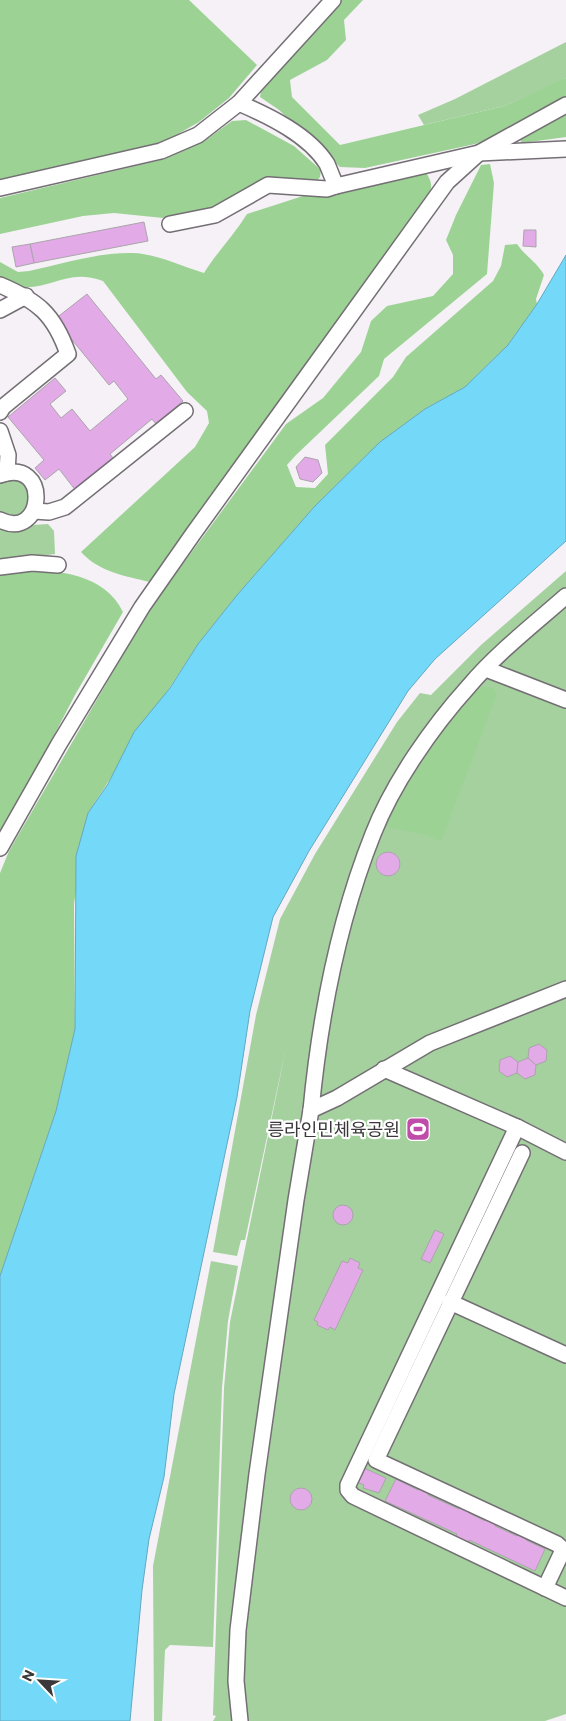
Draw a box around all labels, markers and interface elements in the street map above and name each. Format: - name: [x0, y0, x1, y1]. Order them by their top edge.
- sports icon: 릉라인민체육공원: [405, 1116, 431, 1142]
- place label: 릉라인민체육공원: [268, 1118, 400, 1140]
- north arrow: [15, 1656, 65, 1706]
- text: N: [18, 1667, 38, 1684]

